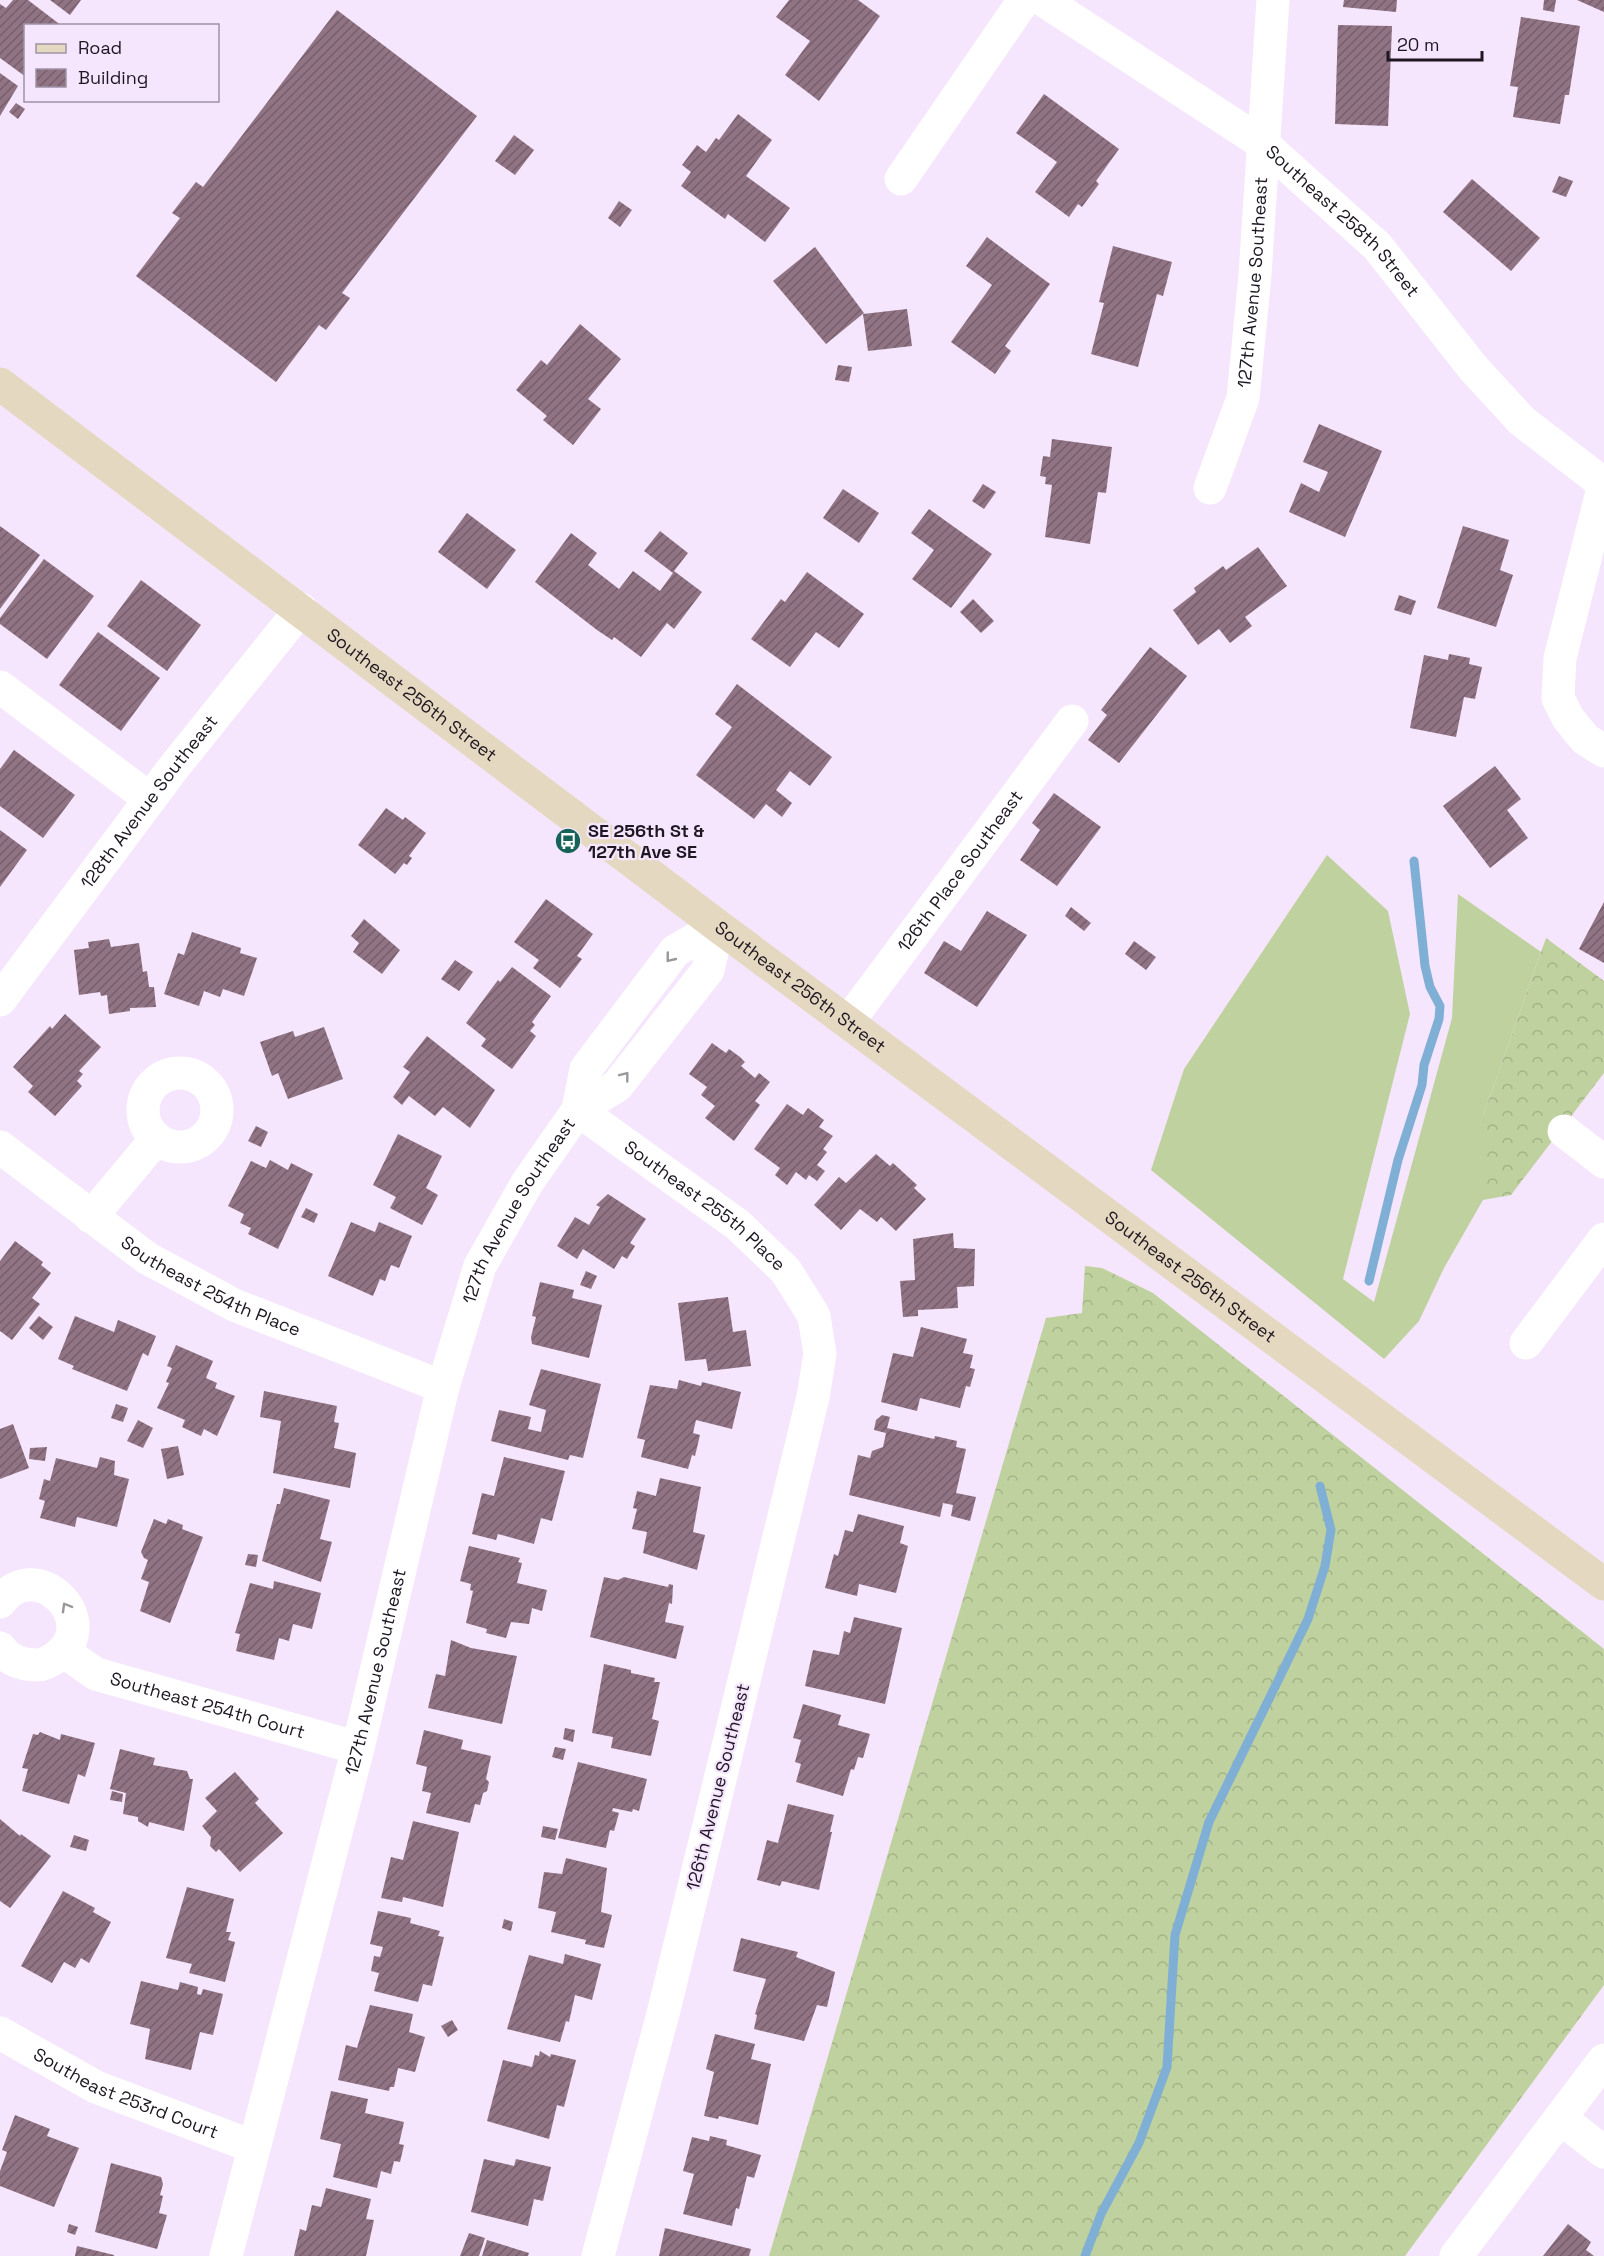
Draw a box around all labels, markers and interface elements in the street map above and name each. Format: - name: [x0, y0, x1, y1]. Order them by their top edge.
- legend: [24, 24, 219, 102]
- scale bar: [1388, 24, 1482, 62]
- text: 20 m: [1397, 33, 1440, 56]
- text: Road: [78, 36, 122, 59]
- text: Building: [78, 66, 148, 89]
- street label: Southeast 258th Street: [1261, 140, 1425, 301]
- street label: 127th Avenue Southeast: [1232, 176, 1272, 389]
- street label: Southeast 256th Street: [322, 623, 502, 766]
- street label: 128th Avenue Southeast: [75, 710, 222, 893]
- street label: 126th Place Southeast: [892, 785, 1028, 956]
- place label: SE 256th St & 127th Ave SE: [588, 819, 705, 863]
- bus stop icon: SE 256th St & 127th Ave SE: [553, 826, 583, 856]
- street label: Southeast 256th Street: [710, 916, 891, 1058]
- one-way arrow: [667, 951, 678, 962]
- one-way arrow: [618, 1072, 629, 1083]
- street label: 127th Avenue Southeast: [457, 1113, 580, 1306]
- street label: Southeast 255th Place: [620, 1135, 791, 1275]
- street label: Southeast 256th Street: [1101, 1205, 1281, 1347]
- street label: Southeast 254th Place: [117, 1230, 304, 1341]
- street label: 127th Avenue Southeast: [339, 1566, 411, 1777]
- one-way arrow: [62, 1603, 74, 1613]
- street label: Southeast 254th Court: [108, 1667, 308, 1743]
- street label: 126th Avenue Southeast: [681, 1681, 754, 1893]
- street label: Southeast 253rd Court: [30, 2042, 222, 2143]

